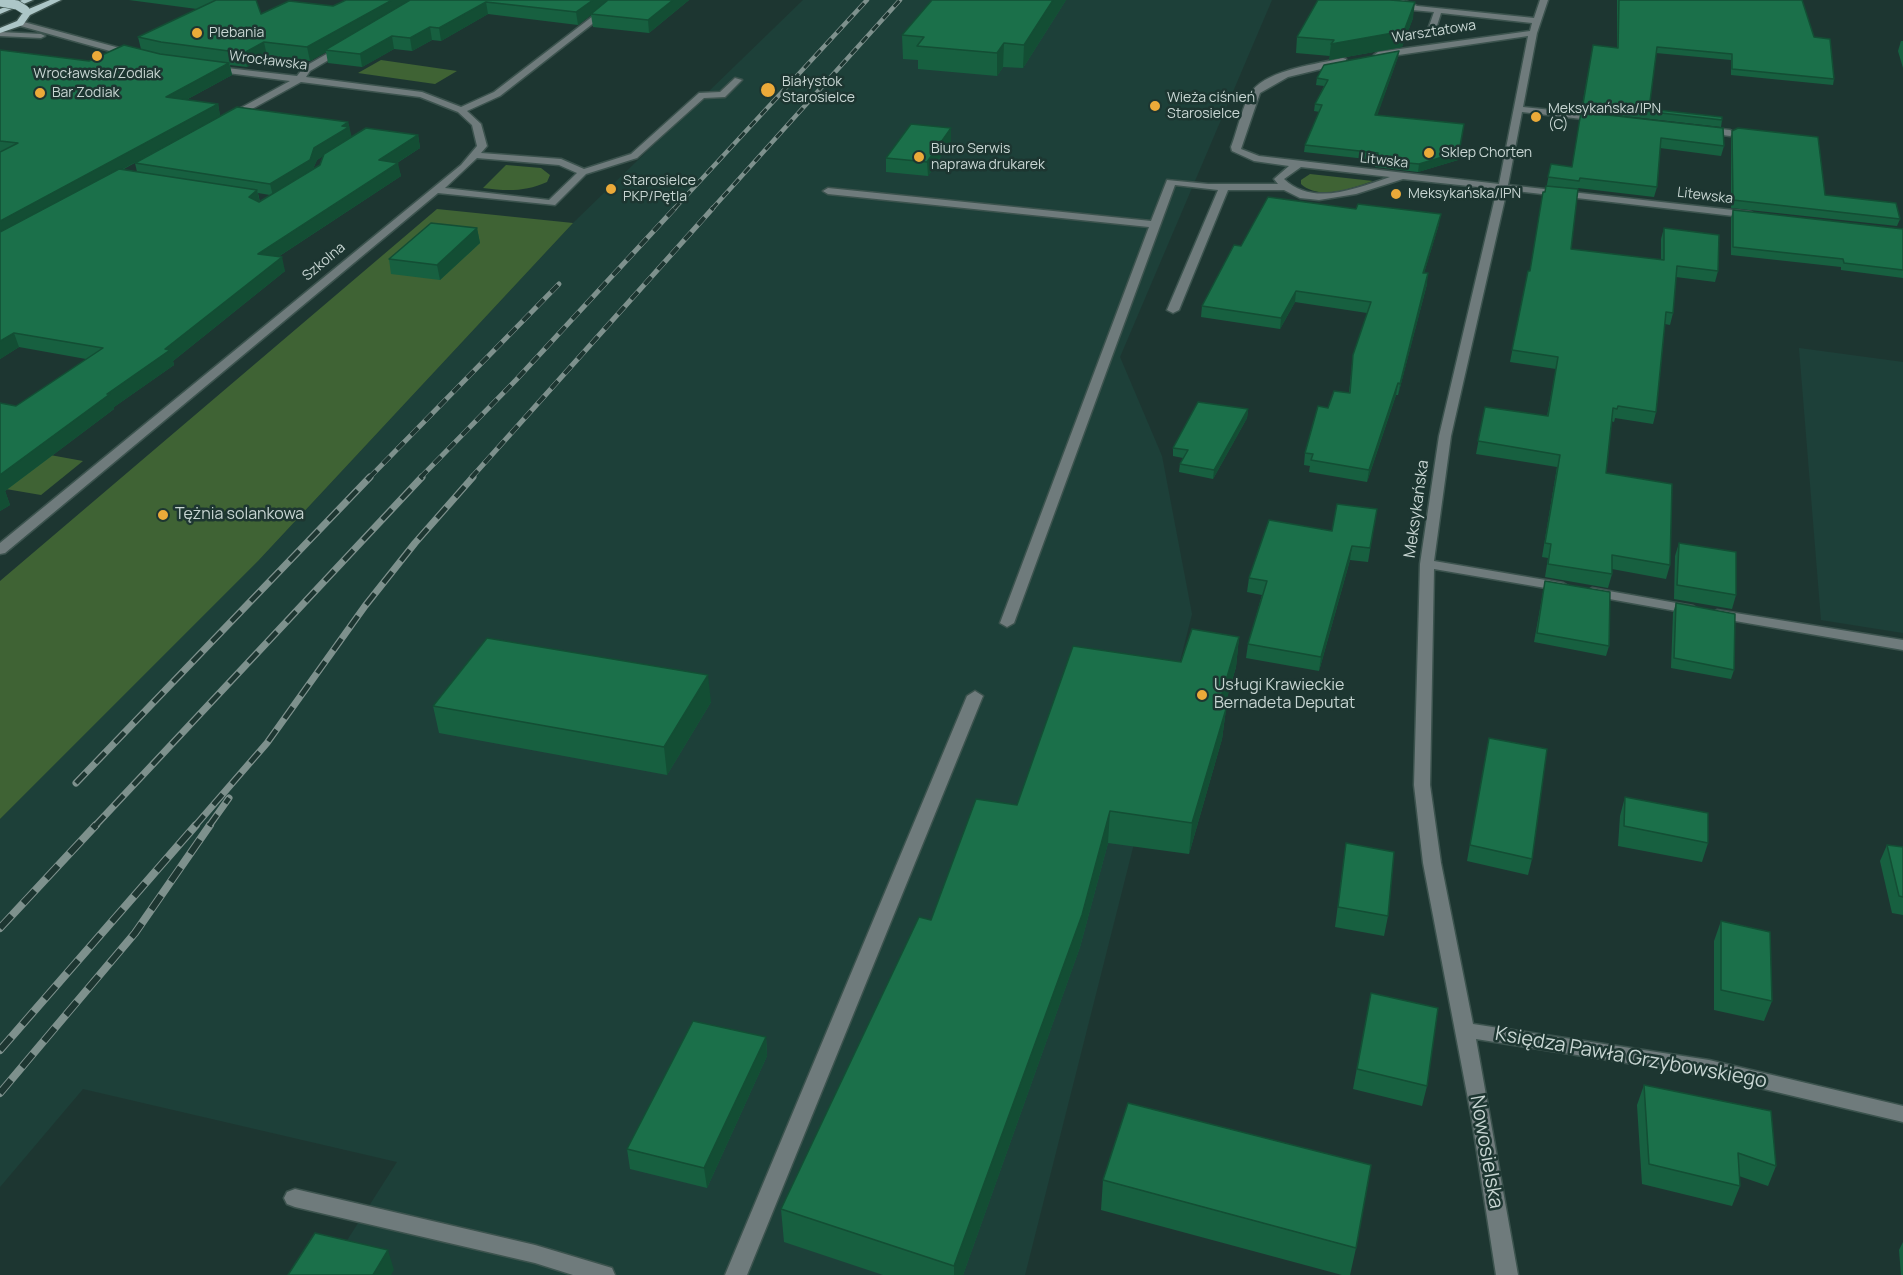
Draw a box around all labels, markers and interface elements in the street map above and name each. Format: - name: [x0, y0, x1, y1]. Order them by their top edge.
- street label: Warsztatowa: [1391, 17, 1477, 47]
- place label: Plebania: [209, 25, 264, 41]
- marker: Plebania: [190, 26, 204, 40]
- street label: Wrocławska: [228, 48, 308, 74]
- marker: Wrocławska/Zodiak: [90, 49, 104, 63]
- place label: Wrocławska/Zodiak: [33, 66, 161, 82]
- place label: Białystok Starosielce: [782, 74, 855, 106]
- marker: Białystok Starosielce: [759, 81, 777, 99]
- place label: Bar Zodiak: [52, 85, 119, 101]
- marker: Bar Zodiak: [33, 86, 47, 100]
- place label: Wieża ciśnień Starosielce: [1167, 90, 1255, 122]
- marker: Wieża ciśnień Starosielce: [1148, 99, 1162, 113]
- place label: Meksykańska/IPN (C): [1548, 101, 1661, 134]
- marker: Meksykańska/IPN (C): [1529, 110, 1543, 124]
- place label: Biuro Serwis naprawa drukarek: [931, 141, 1045, 174]
- place label: Sklep Chorten: [1441, 145, 1532, 161]
- marker: Sklep Chorten: [1422, 146, 1436, 160]
- marker: Biuro Serwis naprawa drukarek: [912, 150, 926, 164]
- street label: Litwska: [1359, 150, 1409, 172]
- place label: Starosielce PKP/Pętla: [623, 173, 696, 206]
- marker: Starosielce PKP/Pętla: [604, 182, 618, 196]
- street label: Litewska: [1676, 184, 1734, 208]
- place label: Meksykańska/IPN: [1408, 186, 1521, 202]
- marker: Meksykańska/IPN: [1389, 187, 1403, 201]
- street label: Szkolna: [299, 239, 349, 285]
- street label: Meksykańska: [1401, 459, 1433, 559]
- place label: Tężnia solankowa: [175, 505, 304, 525]
- marker: Tężnia solankowa: [156, 508, 170, 522]
- place label: Usługi Krawieckie Bernadeta Deputat: [1214, 676, 1355, 714]
- marker: Usługi Krawieckie Bernadeta Deputat: [1195, 688, 1209, 702]
- street label: Księdza Pawła Grzybowskiego: [1493, 1022, 1769, 1094]
- street label: Nowosielska: [1464, 1093, 1508, 1211]

